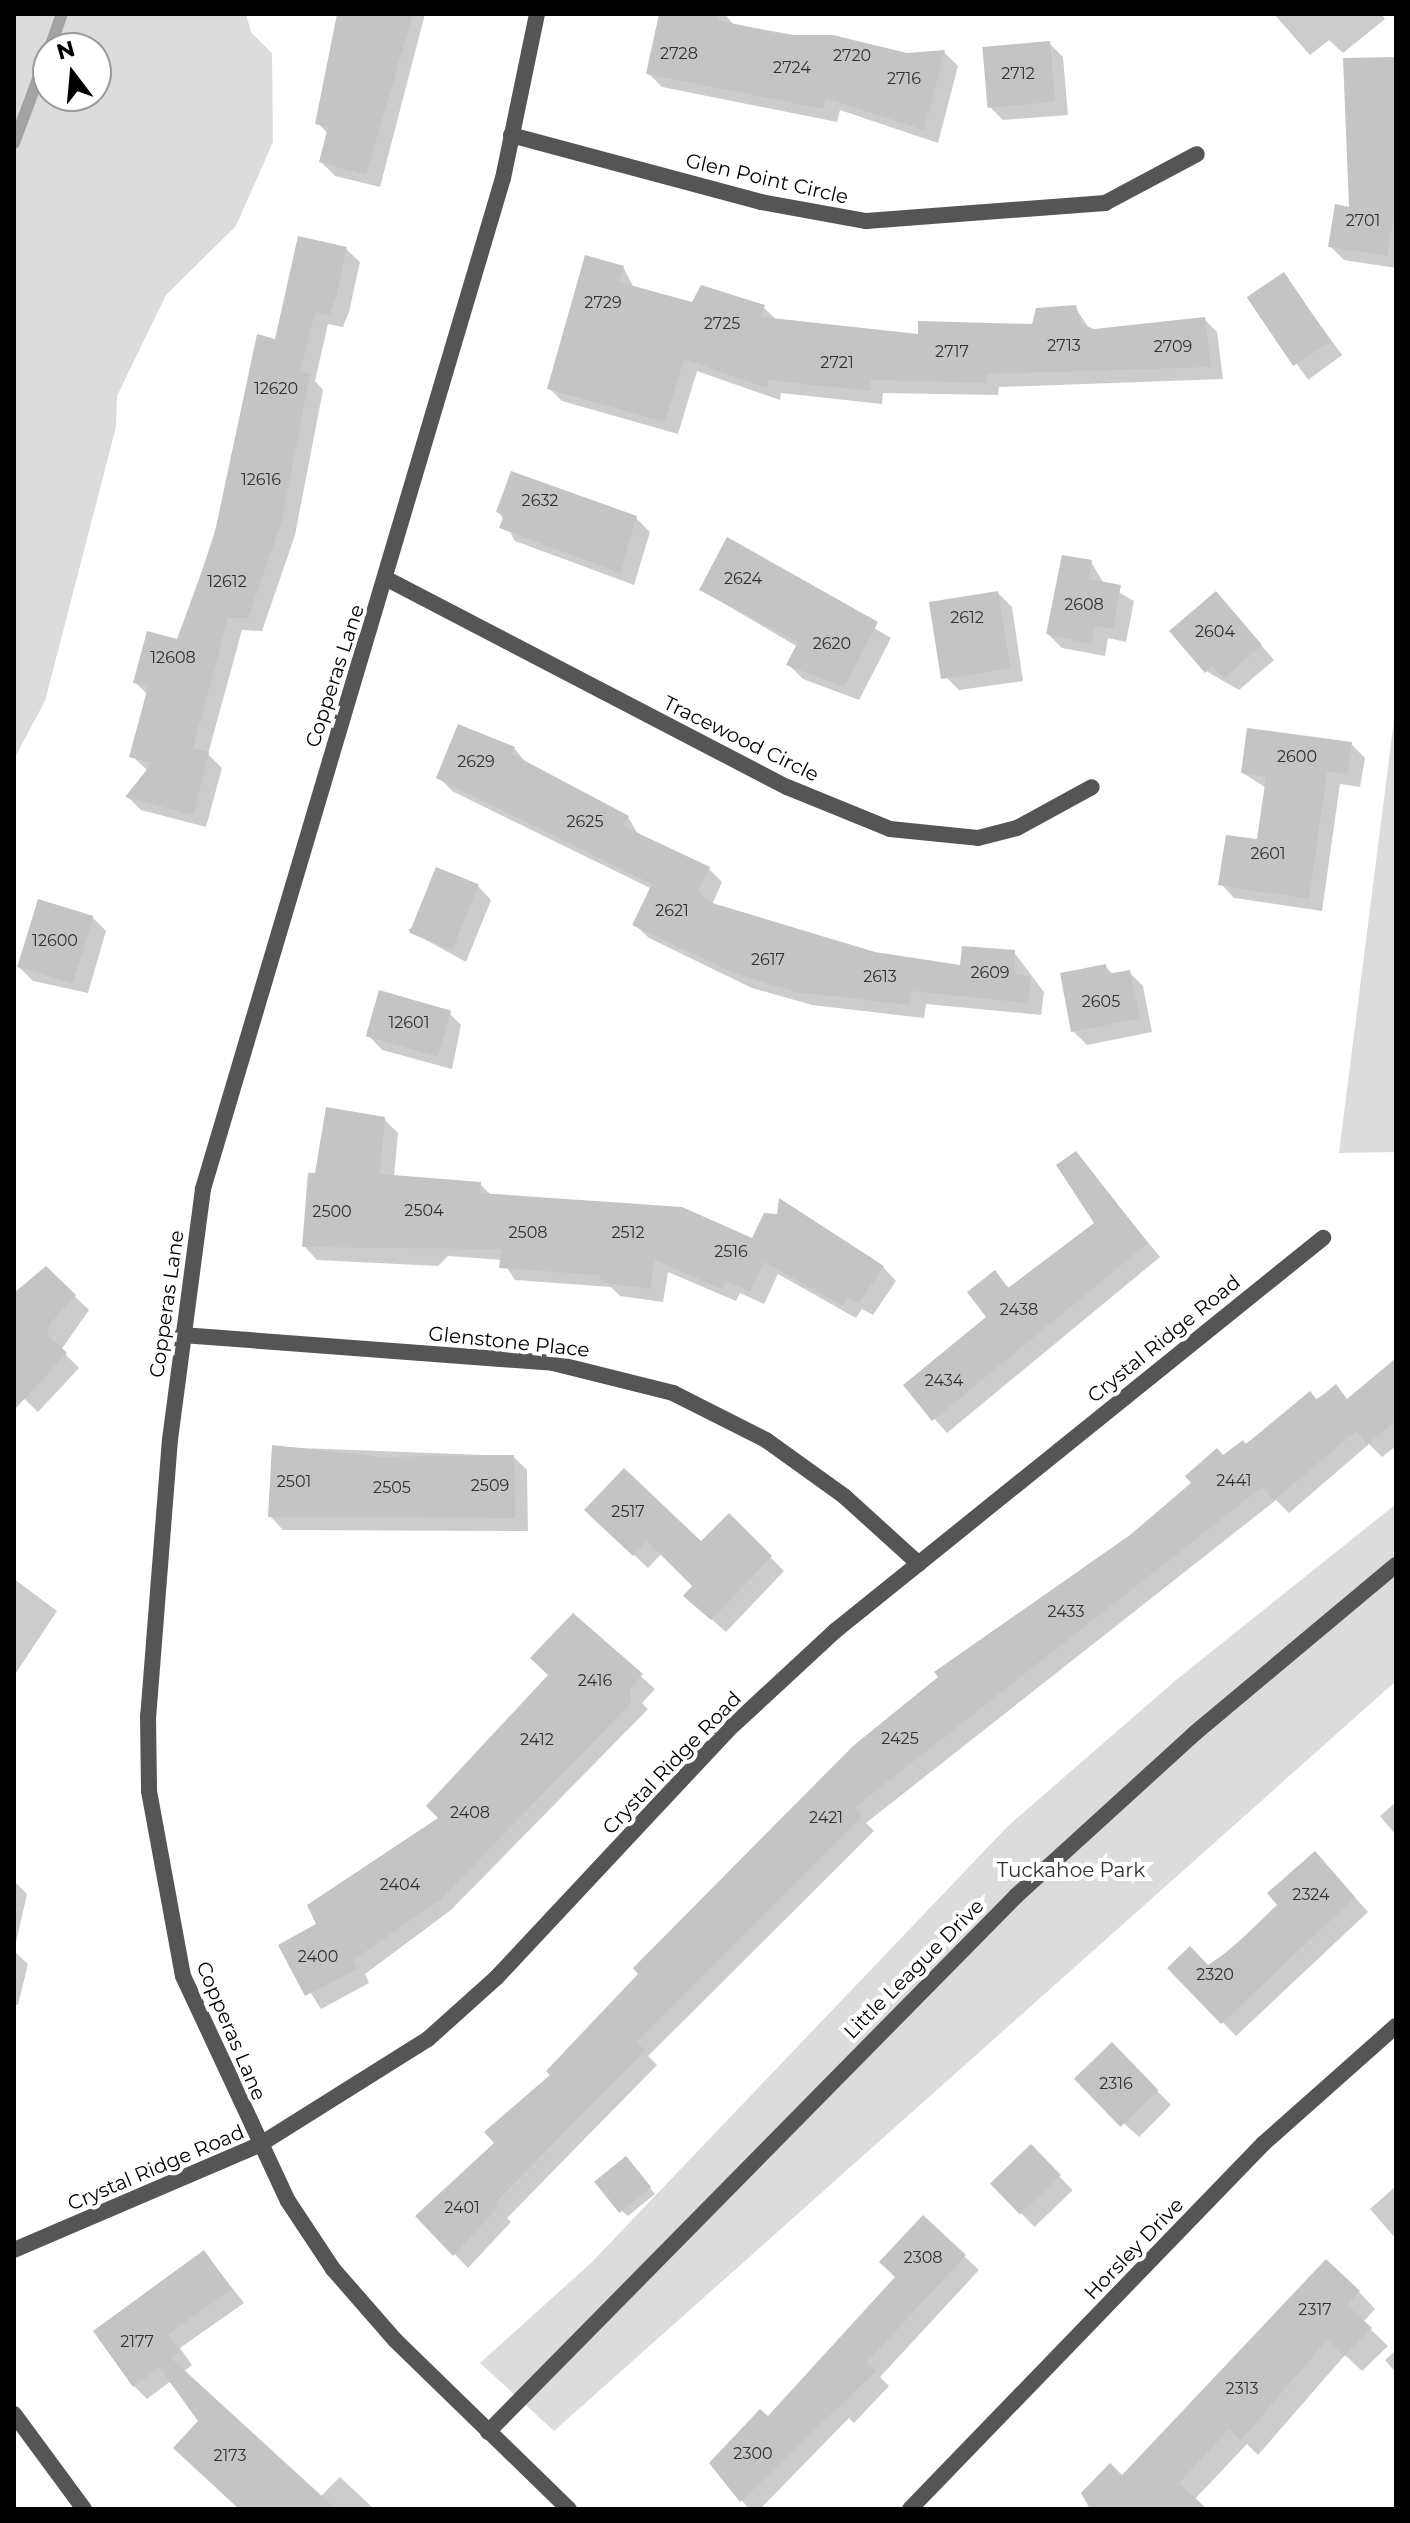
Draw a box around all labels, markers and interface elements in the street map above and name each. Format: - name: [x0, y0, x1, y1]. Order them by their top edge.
- north arrow: [32, 32, 112, 112]
- text: N: [54, 35, 78, 66]
- house number: 2728: [660, 44, 698, 64]
- house number: 2720: [833, 46, 871, 66]
- house number: 2724: [773, 58, 811, 78]
- house number: 2712: [1001, 64, 1035, 84]
- house number: 2716: [887, 69, 921, 89]
- street label: Glen Point Circle: [683, 149, 851, 209]
- house number: 2701: [1346, 211, 1380, 231]
- house number: 2729: [584, 293, 622, 313]
- house number: 2725: [704, 314, 740, 334]
- house number: 2713: [1047, 336, 1081, 356]
- house number: 2709: [1154, 337, 1192, 357]
- house number: 2717: [935, 342, 969, 362]
- house number: 2721: [820, 353, 854, 373]
- house number: 12620: [254, 379, 298, 399]
- house number: 12616: [241, 470, 281, 490]
- house number: 2632: [522, 491, 558, 511]
- house number: 2624: [724, 569, 762, 589]
- house number: 12612: [207, 572, 247, 592]
- house number: 2608: [1064, 595, 1104, 615]
- street label: Copperas Lane: [301, 602, 369, 750]
- house number: 2612: [950, 608, 984, 628]
- house number: 2604: [1195, 622, 1235, 642]
- house number: 2620: [813, 634, 851, 654]
- house number: 12608: [150, 648, 196, 668]
- street label: Tracewood Circle: [659, 691, 823, 787]
- house number: 2600: [1277, 747, 1317, 767]
- house number: 2629: [457, 752, 495, 772]
- house number: 2625: [567, 812, 603, 832]
- house number: 2601: [1250, 844, 1286, 864]
- house number: 2621: [655, 901, 689, 921]
- house number: 12600: [32, 931, 78, 951]
- house number: 2617: [751, 950, 785, 970]
- house number: 2609: [970, 963, 1010, 983]
- house number: 2613: [863, 967, 897, 987]
- house number: 2605: [1082, 992, 1120, 1012]
- house number: 12601: [389, 1013, 429, 1033]
- house number: 2504: [404, 1201, 444, 1221]
- house number: 2500: [312, 1202, 352, 1222]
- house number: 2508: [509, 1223, 547, 1243]
- house number: 2512: [611, 1223, 645, 1243]
- street label: Copperas Lane: [145, 1229, 189, 1379]
- house number: 2516: [714, 1242, 748, 1262]
- street label: Crystal Ridge Road: [1083, 1270, 1245, 1408]
- house number: 2438: [1000, 1300, 1038, 1320]
- street label: Glenstone Place: [427, 1322, 591, 1362]
- house number: 2434: [925, 1371, 963, 1391]
- house number: 2441: [1216, 1471, 1252, 1491]
- house number: 2501: [277, 1472, 311, 1492]
- house number: 2509: [471, 1476, 509, 1496]
- house number: 2505: [373, 1478, 411, 1498]
- house number: 2517: [611, 1502, 645, 1522]
- house number: 2433: [1047, 1602, 1085, 1622]
- house number: 2416: [578, 1671, 612, 1691]
- street label: Crystal Ridge Road: [598, 1687, 746, 1839]
- house number: 2425: [881, 1729, 919, 1749]
- house number: 2412: [520, 1730, 554, 1750]
- house number: 2408: [450, 1803, 490, 1823]
- house number: 2421: [809, 1808, 843, 1828]
- park label: Tuckahoe Park: [997, 1858, 1145, 1882]
- house number: 2404: [380, 1875, 420, 1895]
- house number: 2324: [1292, 1885, 1330, 1905]
- street label: Little League Drive: [839, 1894, 989, 2044]
- house number: 2400: [298, 1947, 338, 1967]
- street label: Copperas Lane: [191, 1958, 271, 2104]
- house number: 2320: [1196, 1965, 1234, 1985]
- house number: 2316: [1099, 2074, 1133, 2094]
- street label: Crystal Ridge Road: [64, 2120, 248, 2216]
- street label: Horsley Drive: [1079, 2193, 1189, 2305]
- house number: 2401: [444, 2198, 480, 2218]
- house number: 2308: [904, 2248, 942, 2268]
- house number: 2317: [1298, 2300, 1332, 2320]
- house number: 2177: [120, 2332, 154, 2352]
- house number: 2313: [1226, 2379, 1258, 2399]
- house number: 2300: [733, 2444, 773, 2464]
- house number: 2173: [213, 2446, 247, 2466]

